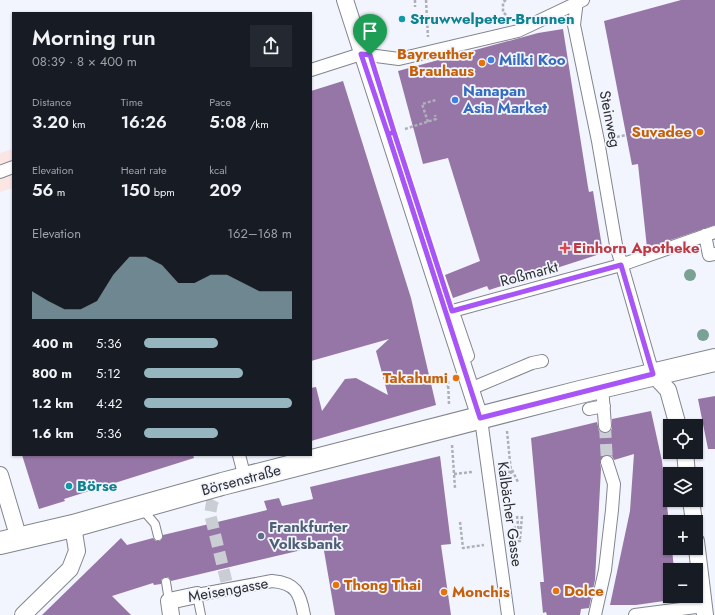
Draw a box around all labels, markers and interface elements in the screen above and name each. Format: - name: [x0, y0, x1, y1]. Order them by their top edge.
- place label: Struwwelpeter-Brunnen: [410, 8, 575, 30]
- pin: [353, 14, 387, 55]
- marker: Struwwelpeter-Brunnen: [397, 14, 407, 24]
- icon: arrive: [359, 20, 381, 42]
- text: Morning run: [32, 21, 156, 53]
- button: share: [250, 25, 292, 67]
- place label: Bayreuther Brauhaus: [397, 43, 475, 82]
- place label: Milki Koo: [499, 49, 566, 71]
- text: 08:39 · 8 × 400 m: [32, 52, 137, 71]
- marker: Milki Koo: [486, 55, 496, 65]
- marker: Bayreuther Brauhaus: [477, 58, 487, 68]
- place label: Nanapan Asia Market: [462, 80, 547, 119]
- street label: Steinweg: [594, 89, 626, 149]
- text: Distance: [32, 94, 71, 110]
- text: Time: [121, 94, 143, 110]
- text: Pace: [209, 94, 231, 110]
- marker: Nanapan Asia Market: [450, 95, 460, 105]
- text: 3.20: [32, 110, 69, 134]
- text: 16:26: [121, 110, 167, 134]
- text: 5:08: [209, 110, 246, 134]
- text: km: [69, 116, 86, 132]
- text: /km: [246, 116, 269, 132]
- place label: Suvadee: [632, 121, 692, 143]
- marker: Suvadee: [695, 127, 705, 137]
- text: Elevation: [32, 162, 74, 178]
- text: Heart rate: [121, 162, 167, 178]
- text: kcal: [209, 162, 227, 178]
- text: 56: [32, 178, 53, 202]
- text: 150: [121, 178, 150, 202]
- text: 209: [209, 178, 242, 202]
- text: m: [53, 184, 65, 200]
- text: bpm: [150, 184, 175, 200]
- text: Elevation: [32, 224, 81, 243]
- text: 162–168 m: [227, 224, 292, 243]
- place label: Einhorn Apotheke: [573, 237, 700, 259]
- marker: Einhorn Apotheke: [560, 243, 570, 253]
- street label: Roßmarkt: [497, 256, 561, 292]
- text: 400 m: [32, 334, 73, 353]
- text: 5:36: [96, 334, 122, 353]
- text: 800 m: [32, 364, 72, 383]
- text: 5:12: [96, 364, 120, 383]
- place label: Takahumi: [383, 367, 448, 389]
- marker: Takahumi: [451, 373, 461, 383]
- text: 1.2 km: [32, 394, 73, 413]
- text: 4:42: [96, 394, 122, 413]
- map controls: [663, 419, 703, 603]
- button: locate: [663, 419, 703, 459]
- text: 1.6 km: [32, 424, 74, 443]
- text: 5:36: [96, 424, 122, 443]
- street label: Börsenstraße: [199, 459, 283, 501]
- street label: Kalbächer Gasse: [492, 460, 528, 568]
- button: layers: [663, 467, 703, 507]
- place label: Börse: [77, 475, 118, 497]
- marker: Börse: [64, 481, 74, 491]
- button: +: [663, 515, 703, 555]
- place label: Frankfurter Volksbank: [268, 516, 349, 555]
- marker: Frankfurter Volksbank: [256, 531, 266, 541]
- button: −: [663, 563, 703, 603]
- street label: Meisengasse: [186, 572, 270, 608]
- place label: Thong Thai: [344, 574, 421, 596]
- marker: Thong Thai: [331, 580, 341, 590]
- place label: Dolce: [564, 580, 604, 602]
- place label: Monchis: [452, 581, 510, 603]
- marker: Dolce: [551, 586, 561, 596]
- marker: Monchis: [439, 587, 449, 597]

